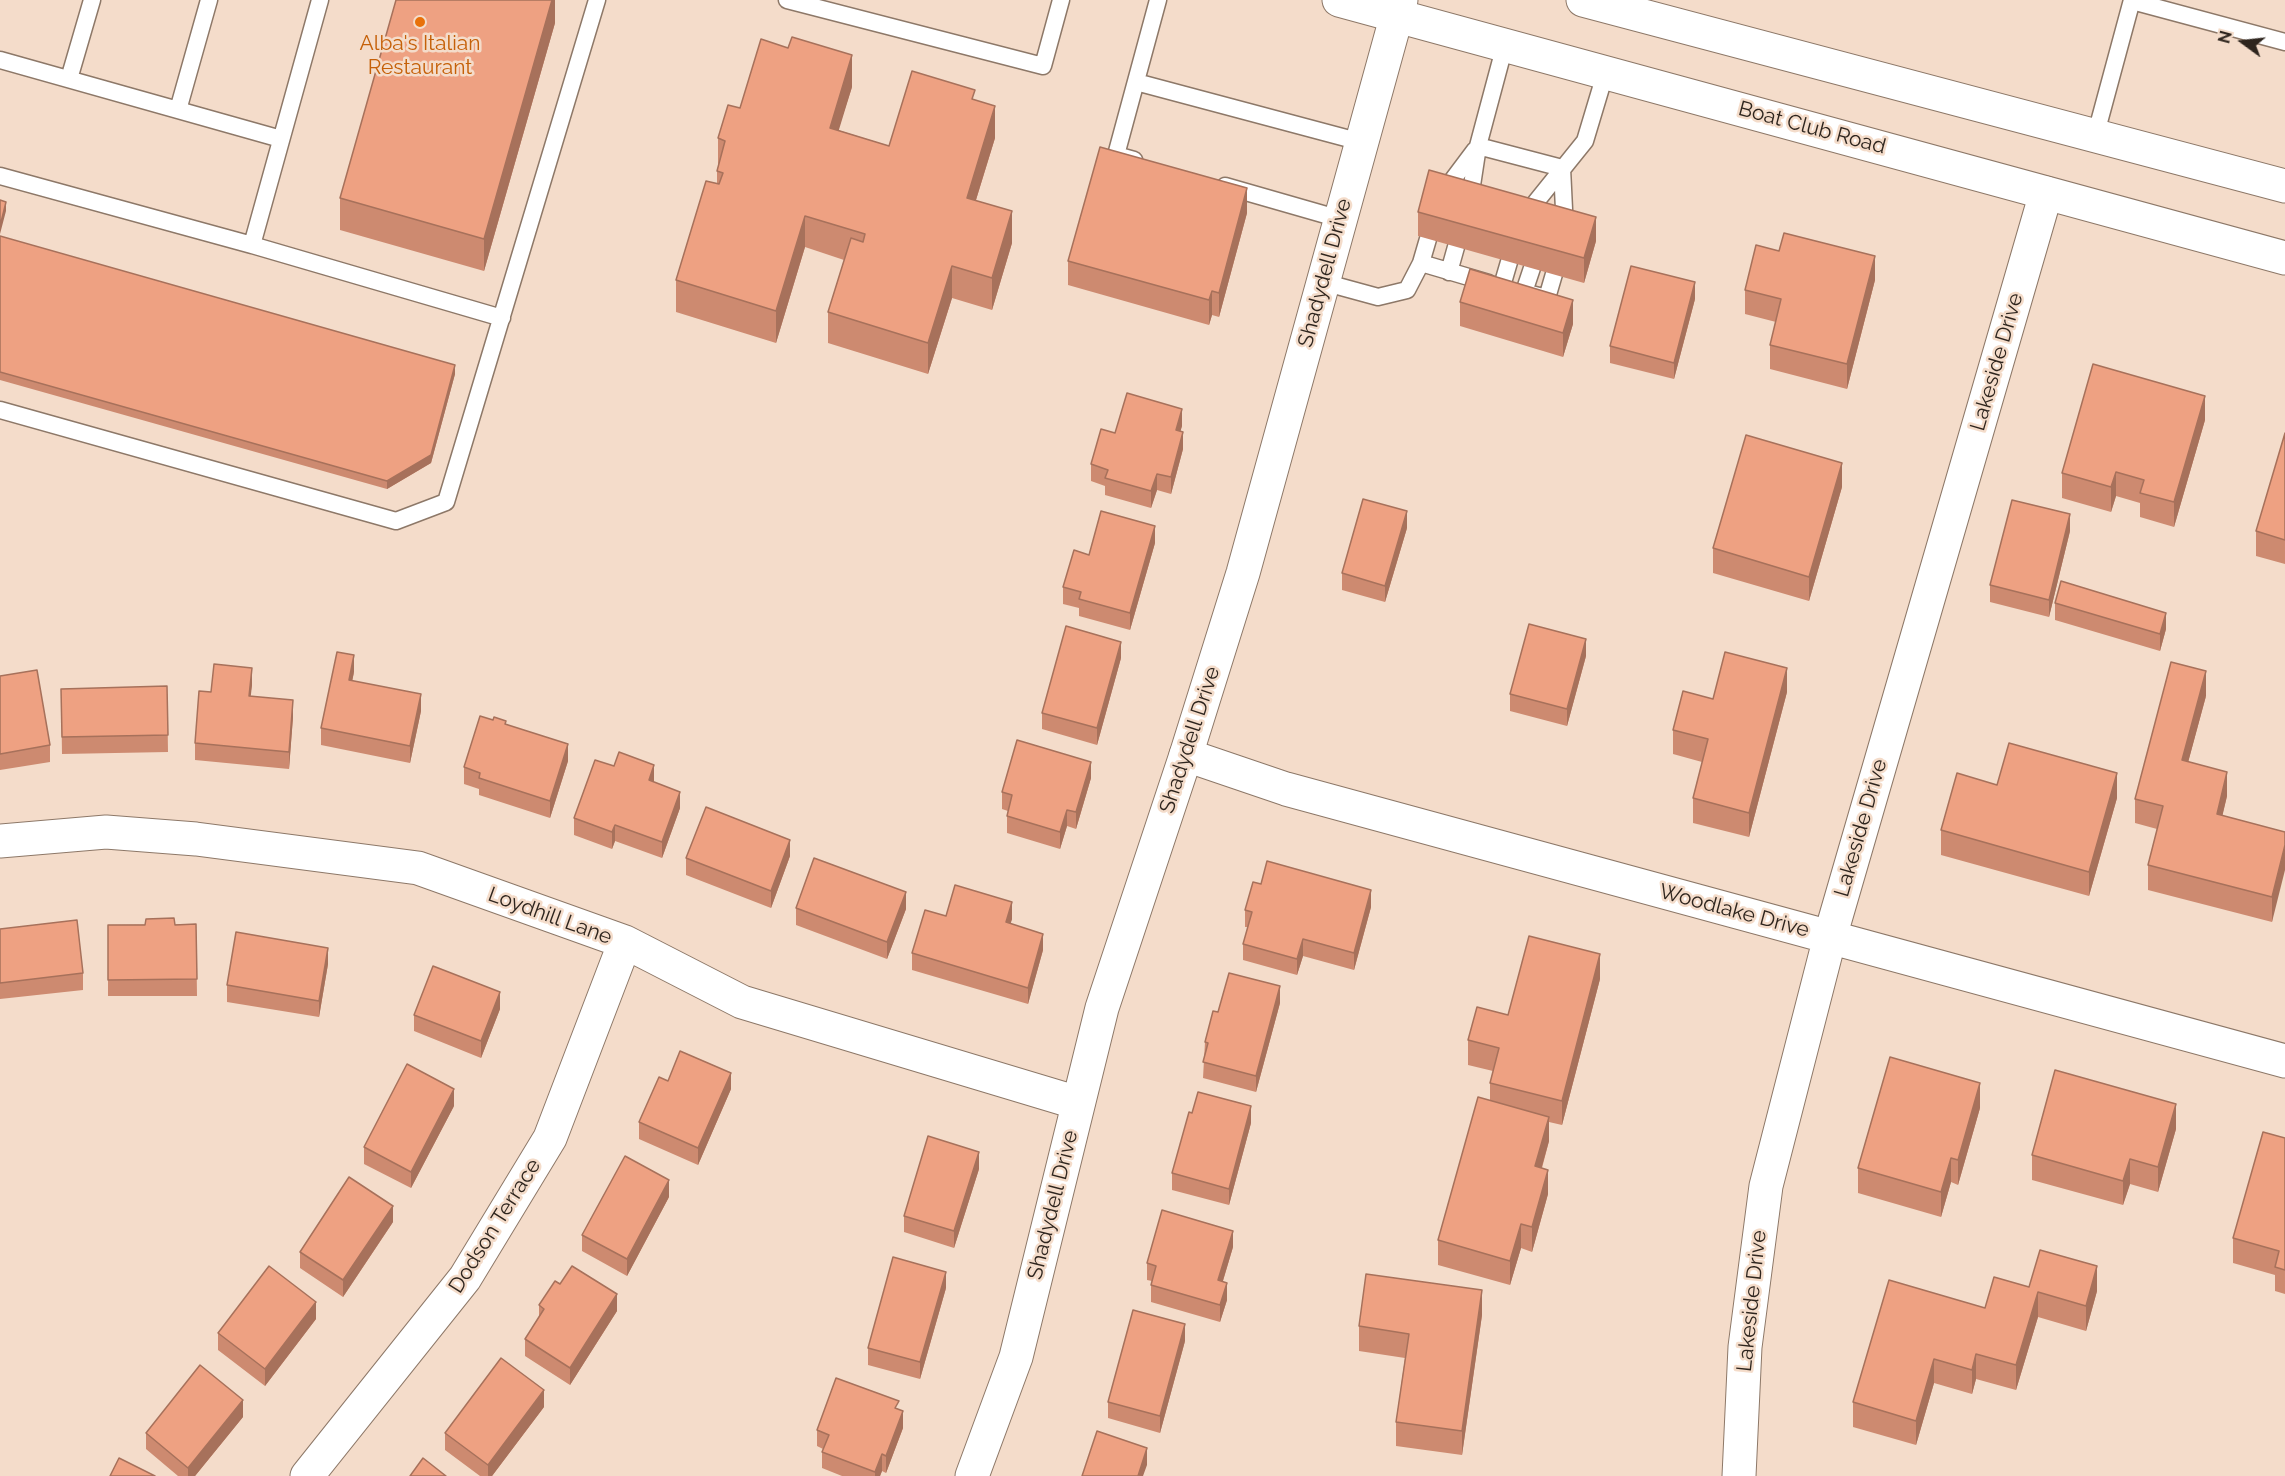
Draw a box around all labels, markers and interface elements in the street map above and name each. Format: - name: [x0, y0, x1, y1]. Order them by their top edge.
- north arrow: [2213, 12, 2273, 72]
- marker: Alba's Italian Restaurant: [413, 15, 427, 29]
- text: N: [2214, 29, 2236, 46]
- place label: Alba's Italian Restaurant: [359, 31, 481, 81]
- street label: Boat Club Road: [1736, 96, 1888, 160]
- street label: Shadydell Drive: [1293, 196, 1357, 350]
- street label: Lakeside Drive: [1965, 290, 2029, 434]
- street label: Shadydell Drive: [1154, 663, 1226, 817]
- street label: Lakeside Drive: [1829, 756, 1893, 900]
- street label: Woodlake Drive: [1656, 879, 1812, 943]
- street label: Loydhill Lane: [485, 882, 615, 950]
- street label: Shadydell Drive: [1022, 1128, 1084, 1282]
- street label: Dodson Terrace: [444, 1154, 546, 1298]
- street label: Lakeside Drive: [1732, 1229, 1772, 1373]

